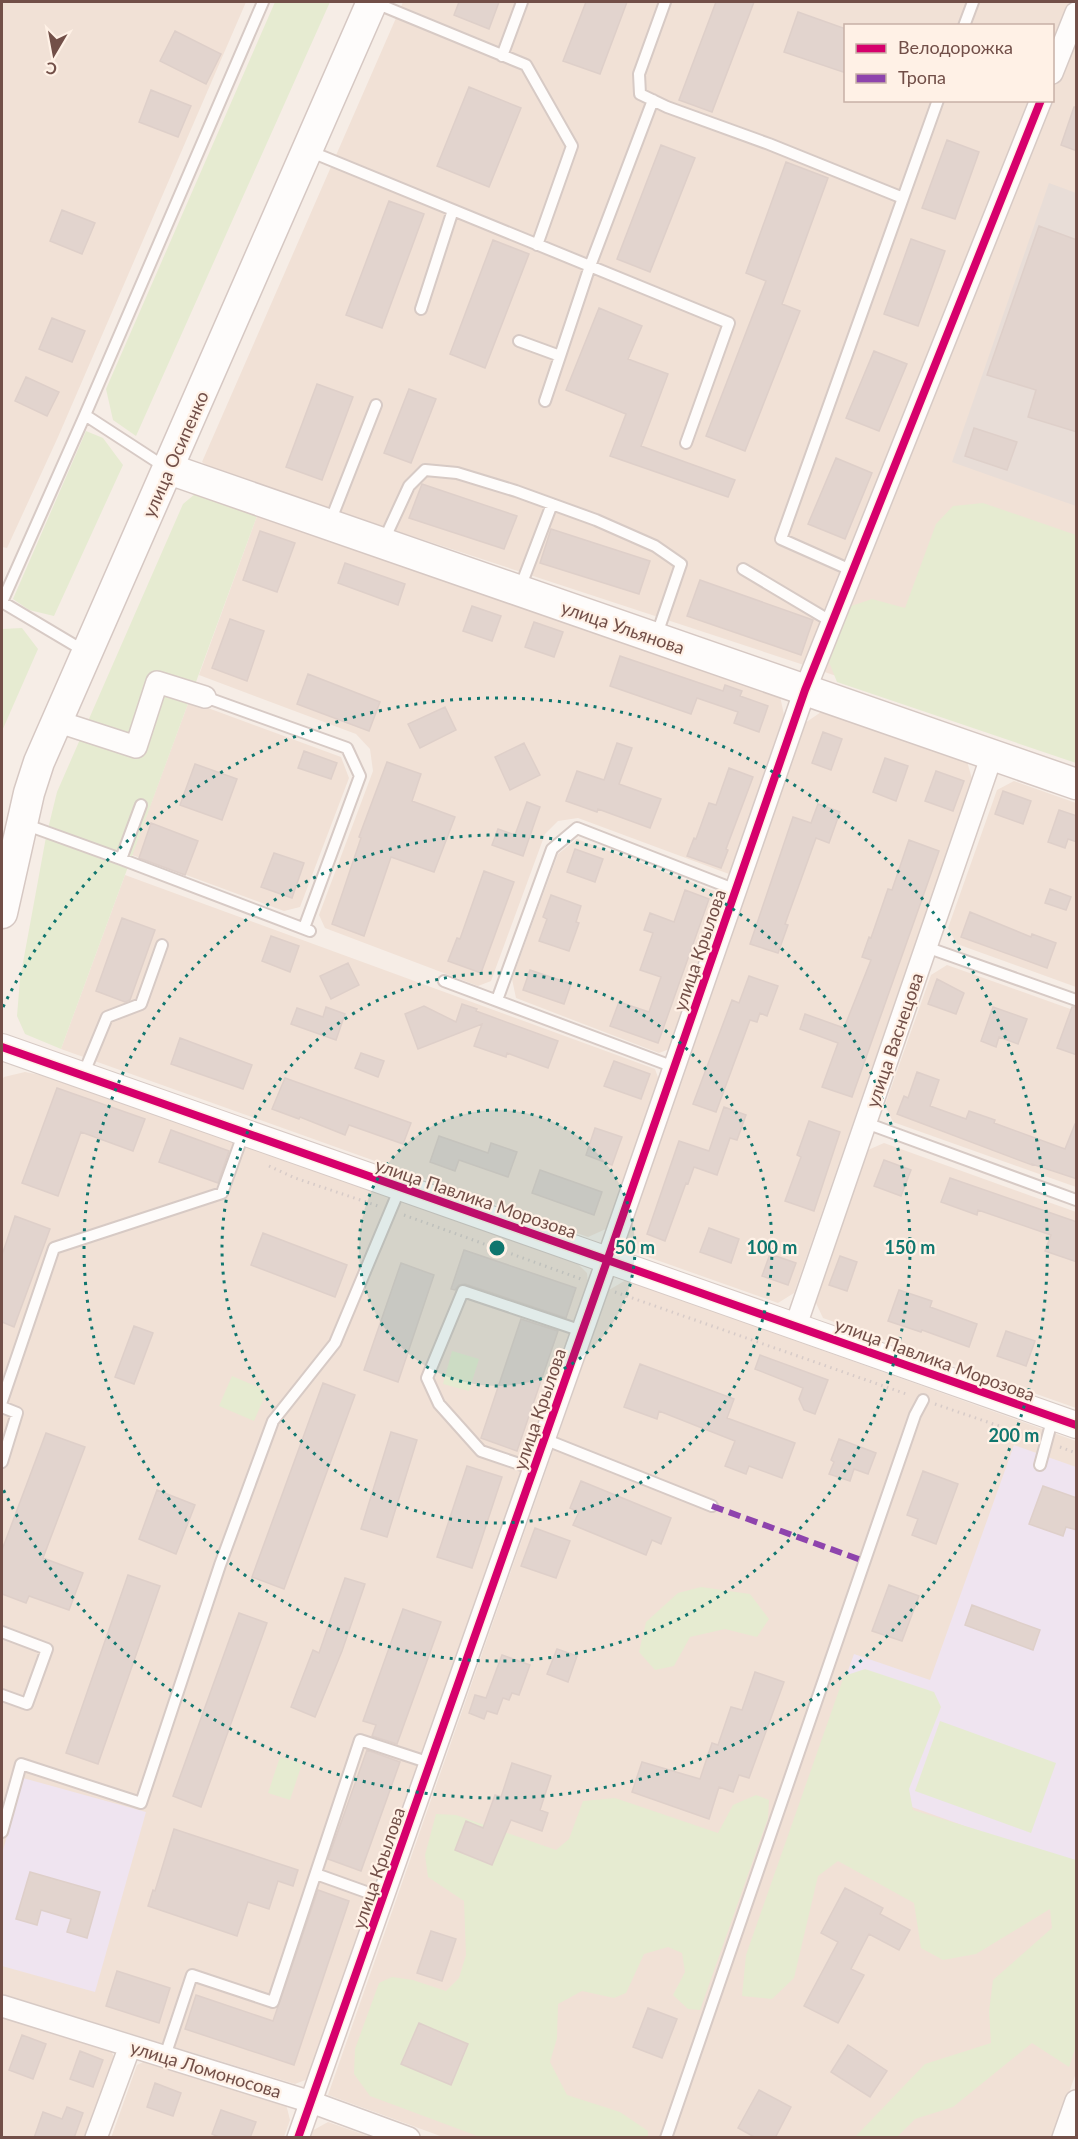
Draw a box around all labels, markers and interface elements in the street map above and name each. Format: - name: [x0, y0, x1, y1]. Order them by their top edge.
- north arrow: [24, 24, 84, 84]
- legend: [844, 24, 1054, 102]
- text: Велодорожка: [898, 36, 1013, 58]
- text: С: [44, 59, 58, 80]
- text: Тропа: [898, 66, 946, 88]
- street label: улица Осипенко: [137, 387, 213, 521]
- street label: улица Ульянова: [559, 596, 687, 658]
- street label: улица Крылова: [668, 886, 730, 1014]
- street label: улица Васнецова: [861, 970, 927, 1110]
- street label: улица Павлика Морозова: [373, 1153, 579, 1243]
- text: 50 m: [615, 1236, 655, 1258]
- text: 100 m: [747, 1236, 797, 1258]
- text: 150 m: [885, 1236, 935, 1258]
- centre of rings: [487, 1238, 507, 1258]
- street label: улица Павлика Морозова: [832, 1313, 1038, 1405]
- street label: улица Крылова: [508, 1345, 570, 1473]
- text: 200 m: [989, 1424, 1039, 1446]
- street label: улица Крылова: [347, 1804, 409, 1932]
- street label: улица Ломоносова: [128, 2036, 284, 2102]

